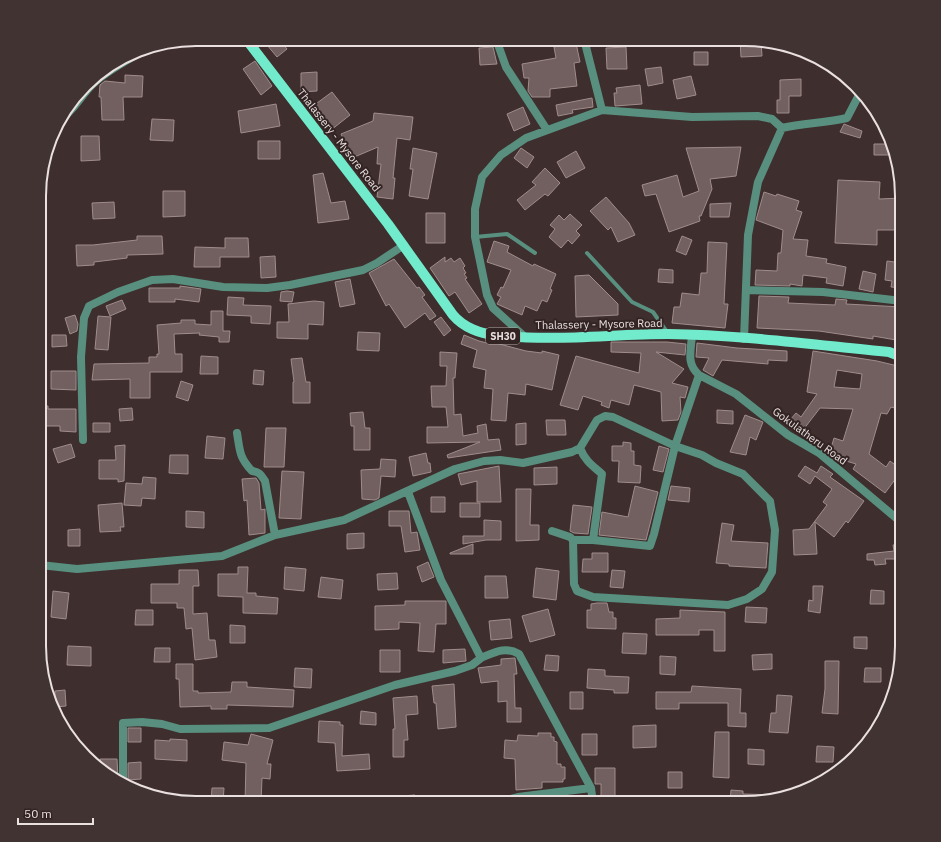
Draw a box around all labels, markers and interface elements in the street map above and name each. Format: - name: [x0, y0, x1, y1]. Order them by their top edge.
- street label: Thalassery - Mysore Road: [294, 86, 384, 194]
- street label: Thalassery - Mysore Road: [535, 316, 663, 332]
- road number: SH30: [486, 328, 520, 344]
- street label: Gokulatheru Road: [770, 404, 850, 468]
- scale bar: [18, 800, 93, 826]
- text: 50 m: [24, 806, 52, 821]

